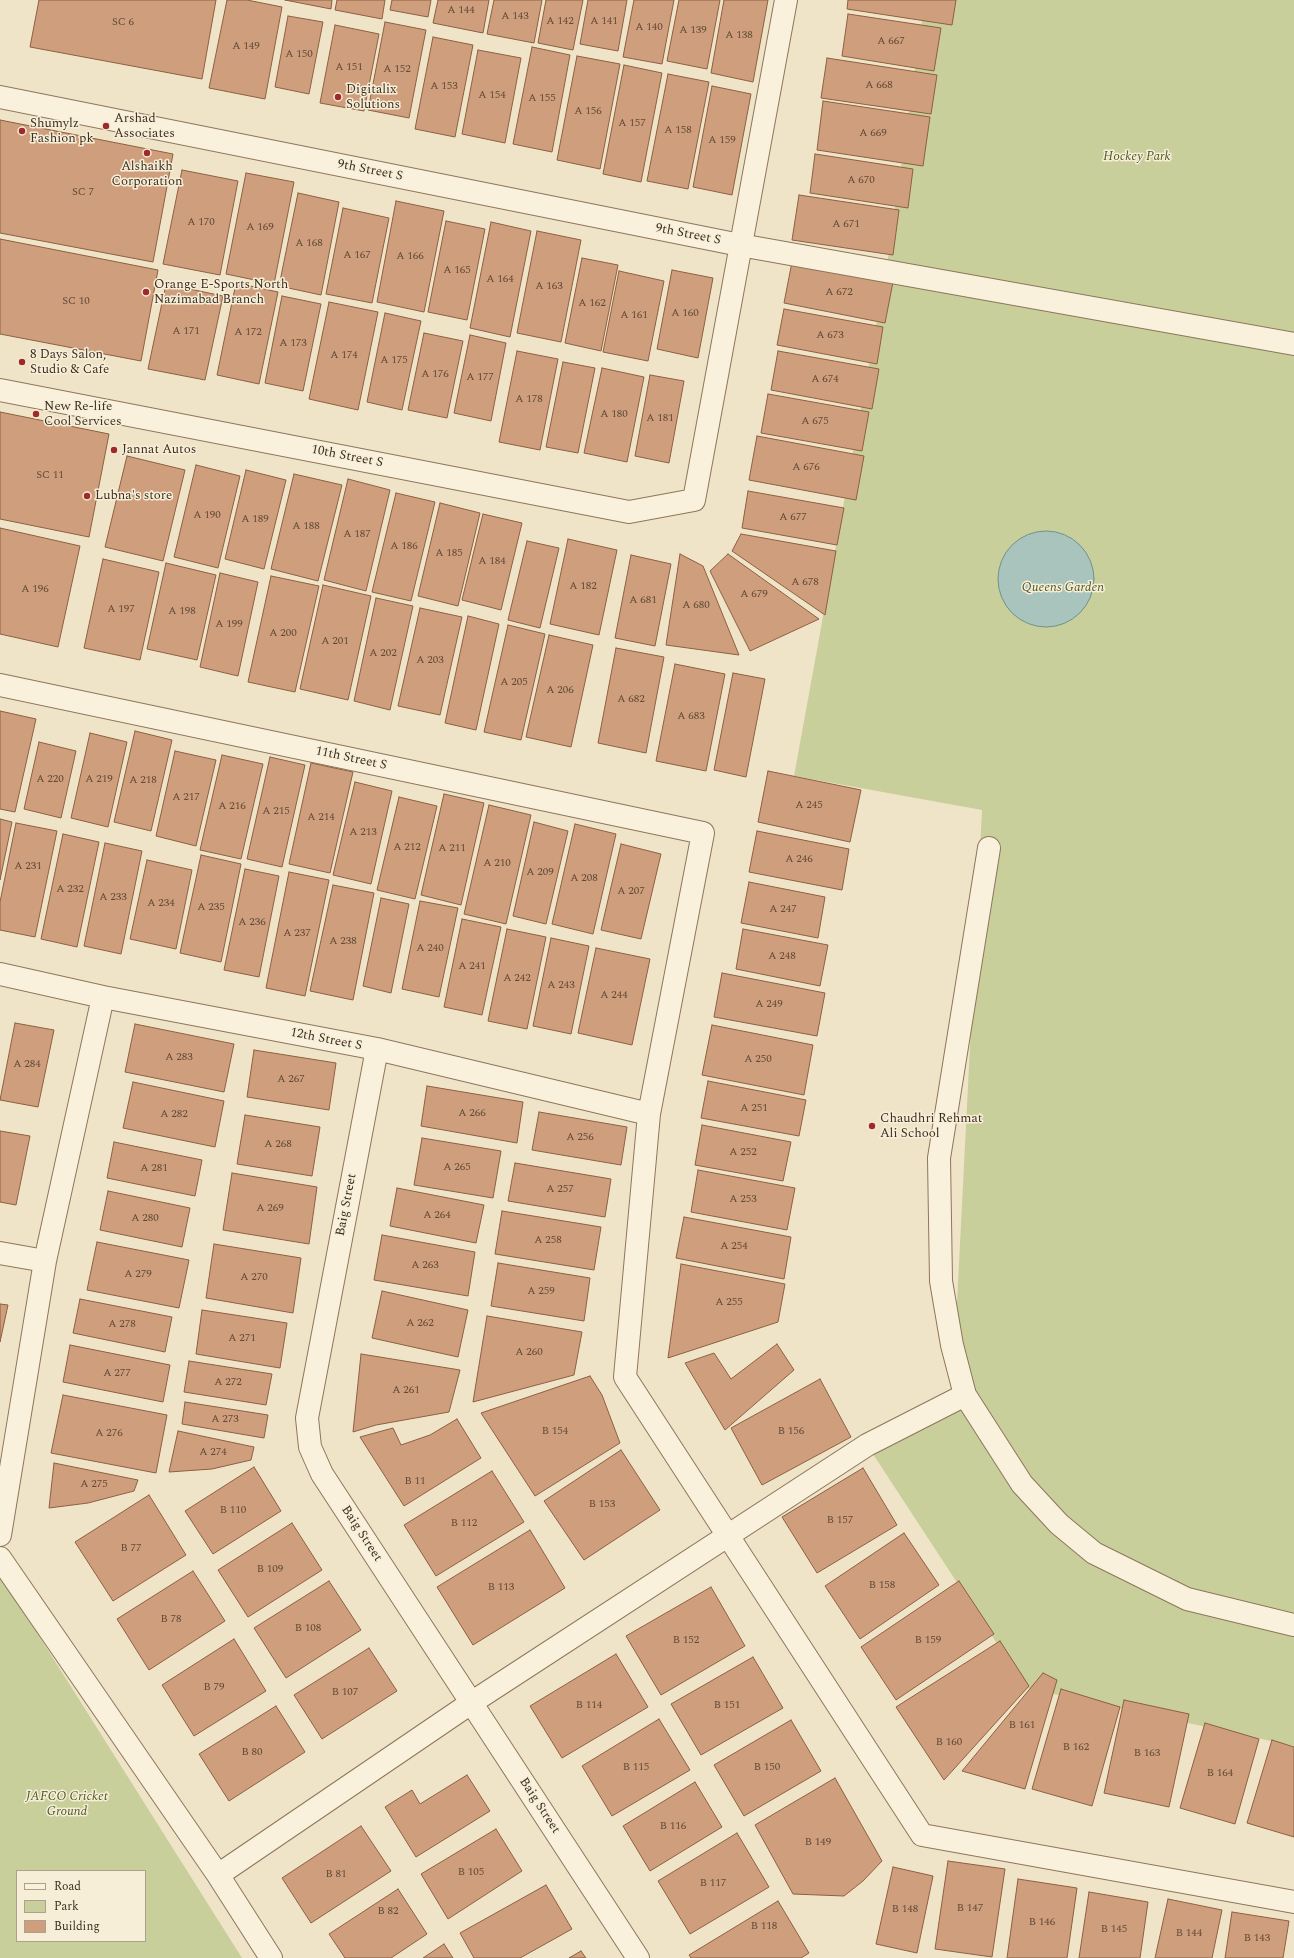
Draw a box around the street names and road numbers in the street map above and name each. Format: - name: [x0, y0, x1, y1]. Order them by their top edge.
- street label: 9th Street S: [336, 157, 404, 185]
- street label: 9th Street S: [654, 221, 722, 249]
- street label: 10th Street S: [310, 442, 384, 472]
- street label: 11th Street S: [314, 744, 388, 774]
- street label: 12th Street S: [289, 1025, 363, 1055]
- street label: Baig Street: [333, 1172, 361, 1238]
- street label: Baig Street: [337, 1503, 385, 1565]
- street label: Baig Street: [515, 1775, 563, 1837]

